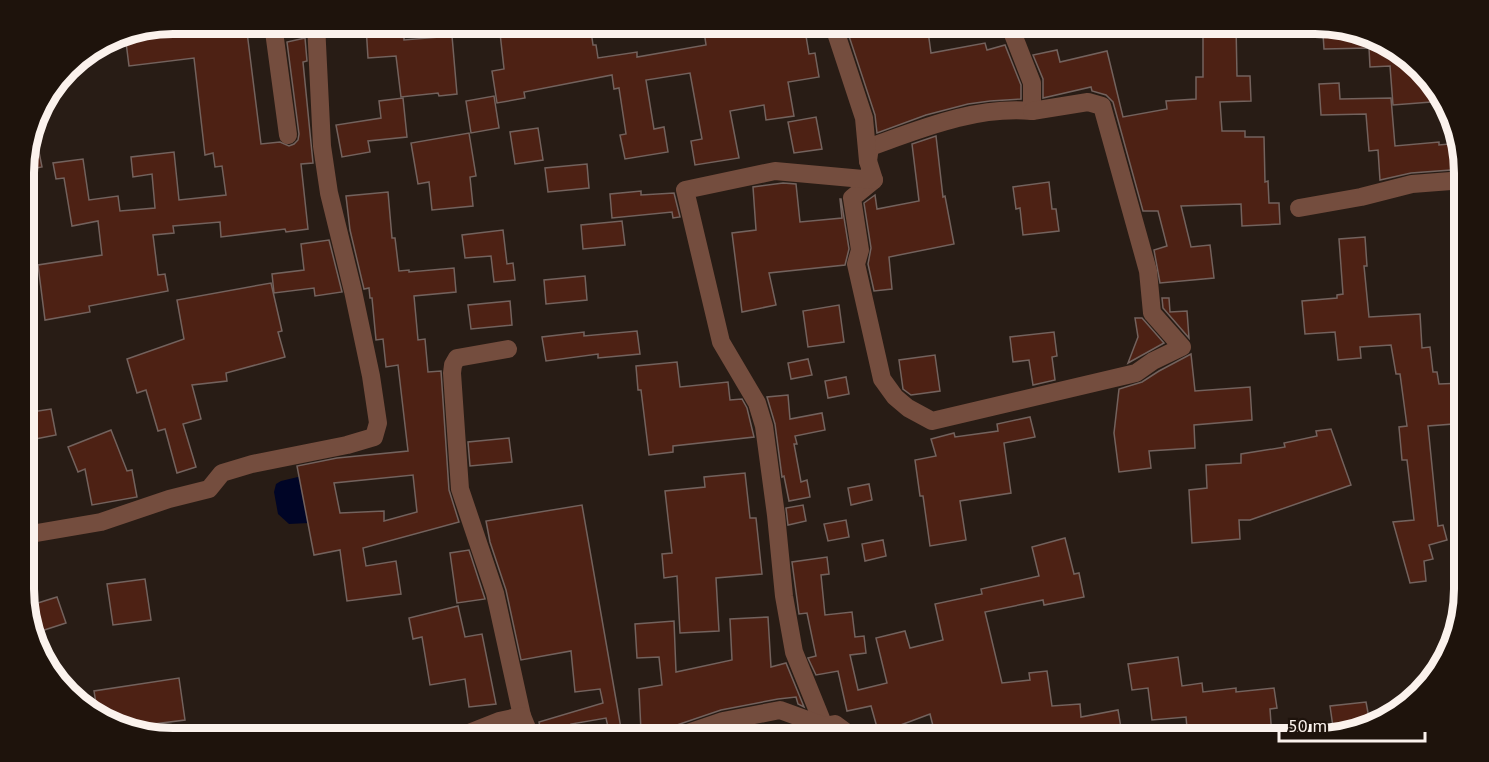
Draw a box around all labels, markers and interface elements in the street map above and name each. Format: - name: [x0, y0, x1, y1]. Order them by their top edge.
- scale bar: [1279, 705, 1424, 743]
- text: 50 m: [1288, 714, 1327, 737]

